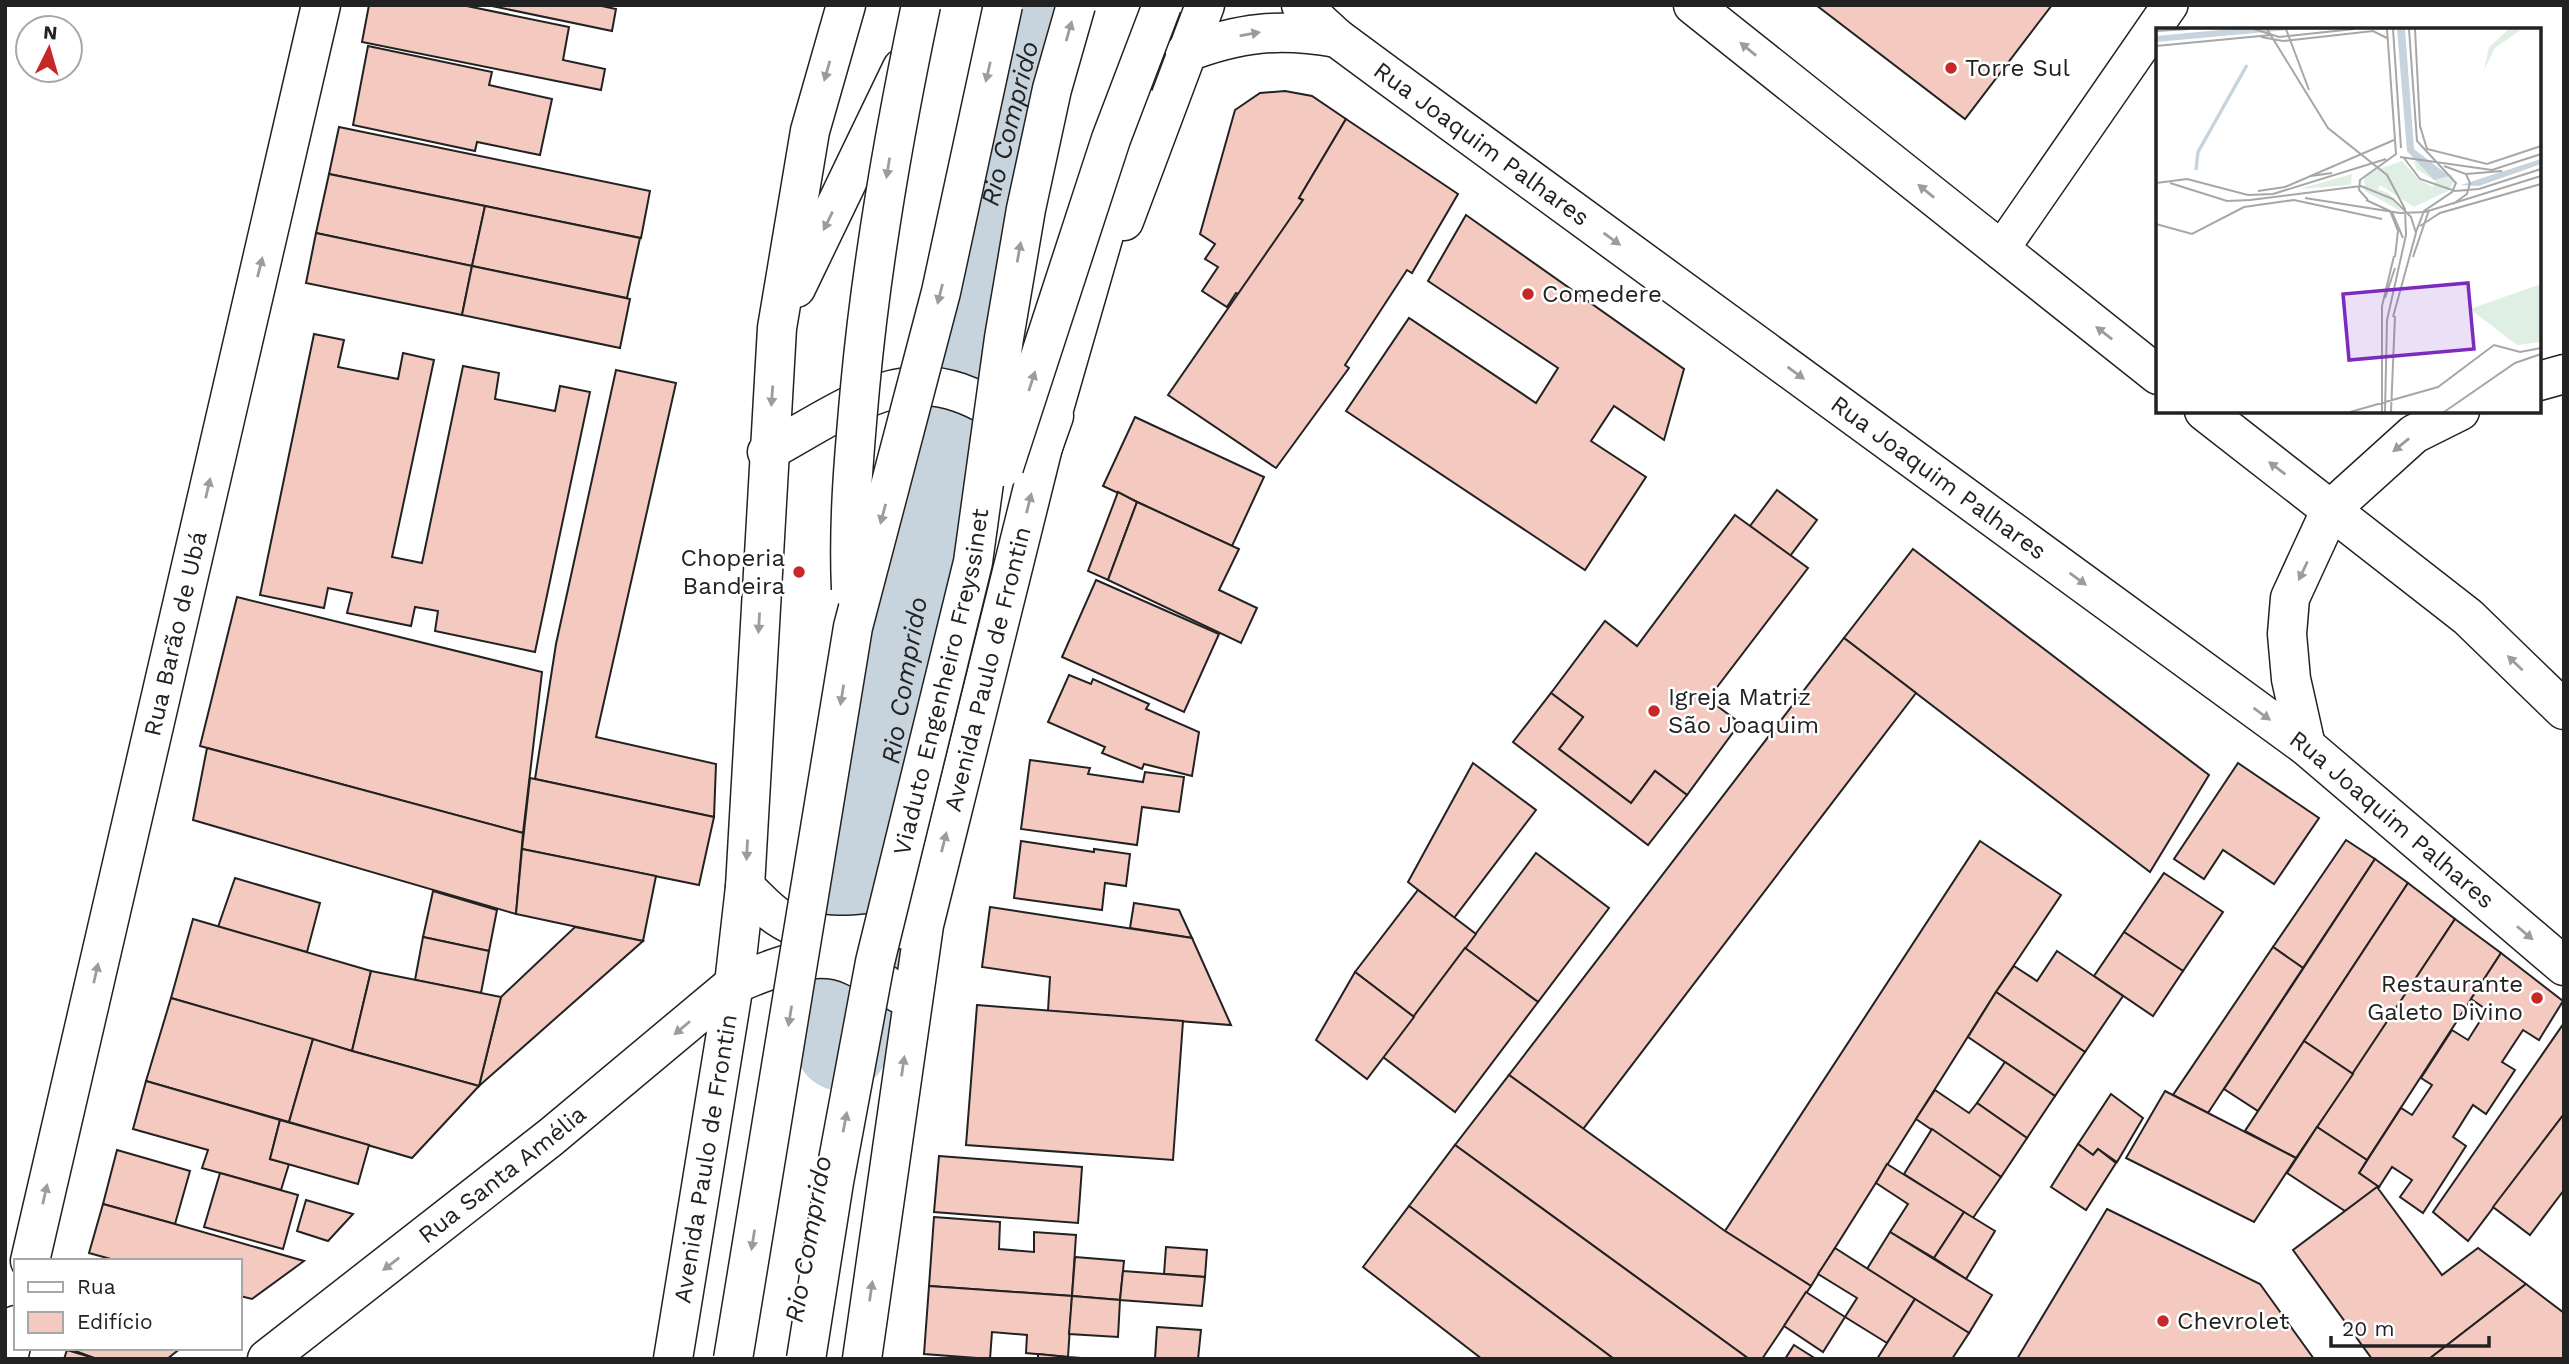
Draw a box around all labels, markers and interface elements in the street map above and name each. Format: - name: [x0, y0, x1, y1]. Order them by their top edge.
- north arrow: [14, 14, 84, 84]
- text: N: [42, 20, 58, 45]
- one-way arrow: [1064, 20, 1074, 41]
- one-way arrow: [1239, 28, 1261, 39]
- inset map: [2156, 28, 2541, 413]
- water label: Rio Comprido: [974, 38, 1044, 209]
- one-way arrow: [1739, 42, 1757, 57]
- place label: Torre Sul: [1965, 54, 2071, 82]
- street label: Rua Joaquim Palhares: [1368, 56, 1595, 232]
- marker: Torre Sul: [1943, 60, 1959, 76]
- one-way arrow: [822, 61, 832, 82]
- one-way arrow: [982, 61, 993, 83]
- one-way arrow: [882, 157, 893, 179]
- one-way arrow: [1917, 184, 1935, 199]
- one-way arrow: [823, 211, 834, 231]
- one-way arrow: [1603, 232, 1621, 246]
- one-way arrow: [1014, 241, 1025, 263]
- one-way arrow: [255, 256, 266, 278]
- place label: Comedere: [1542, 280, 1662, 308]
- one-way arrow: [934, 283, 945, 305]
- marker: Comedere: [1520, 286, 1536, 302]
- one-way arrow: [2095, 326, 2113, 340]
- one-way arrow: [1787, 366, 1805, 380]
- one-way arrow: [1027, 370, 1038, 391]
- one-way arrow: [766, 385, 777, 407]
- street label: Rua Joaquim Palhares: [1825, 390, 2052, 566]
- one-way arrow: [2393, 437, 2410, 452]
- one-way arrow: [2268, 461, 2286, 475]
- one-way arrow: [203, 477, 214, 499]
- one-way arrow: [1024, 492, 1035, 514]
- one-way arrow: [877, 504, 888, 526]
- street label: Viaduto Engenheiro Freyssinet: [888, 507, 994, 858]
- street label: Avenida Paulo de Frontin: [939, 524, 1037, 815]
- street label: Rua Barão de Ubá: [138, 528, 213, 739]
- place label: Choperia Bandeira: [681, 544, 785, 600]
- one-way arrow: [2297, 561, 2308, 581]
- marker: Choperia Bandeira: [791, 564, 807, 580]
- one-way arrow: [2069, 572, 2088, 586]
- water label: Rio Comprido: [875, 594, 933, 766]
- one-way arrow: [753, 613, 764, 635]
- one-way arrow: [2507, 655, 2524, 671]
- place label: Igreja Matriz São Joaquim: [1668, 683, 1819, 739]
- one-way arrow: [836, 684, 847, 706]
- marker: Igreja Matriz São Joaquim: [1646, 703, 1662, 719]
- one-way arrow: [2253, 706, 2271, 720]
- street label: Rua Joaquim Palhares: [2284, 725, 2500, 914]
- one-way arrow: [939, 831, 950, 853]
- one-way arrow: [741, 840, 752, 862]
- one-way arrow: [2517, 925, 2534, 940]
- one-way arrow: [91, 961, 102, 983]
- place label: Restaurante Galeto Divino: [2367, 970, 2523, 1026]
- marker: Restaurante Galeto Divino: [2529, 990, 2545, 1006]
- one-way arrow: [784, 1005, 795, 1027]
- street label: Avenida Paulo de Frontin: [668, 1012, 743, 1305]
- one-way arrow: [673, 1020, 690, 1035]
- one-way arrow: [898, 1055, 909, 1077]
- street label: Rua Santa Amélia: [413, 1100, 592, 1249]
- one-way arrow: [840, 1111, 851, 1133]
- water label: Rio Comprido: [779, 1153, 837, 1325]
- one-way arrow: [40, 1183, 51, 1205]
- one-way arrow: [747, 1229, 758, 1251]
- one-way arrow: [382, 1256, 400, 1270]
- legend: [14, 1259, 242, 1350]
- text: Rua: [77, 1274, 116, 1299]
- one-way arrow: [866, 1280, 877, 1302]
- scale bar: [2331, 1304, 2488, 1348]
- place label: Chevrolet: [2177, 1307, 2289, 1335]
- text: Edifício: [77, 1309, 153, 1334]
- marker: Chevrolet: [2155, 1313, 2171, 1329]
- text: 20 m: [2342, 1316, 2394, 1341]

